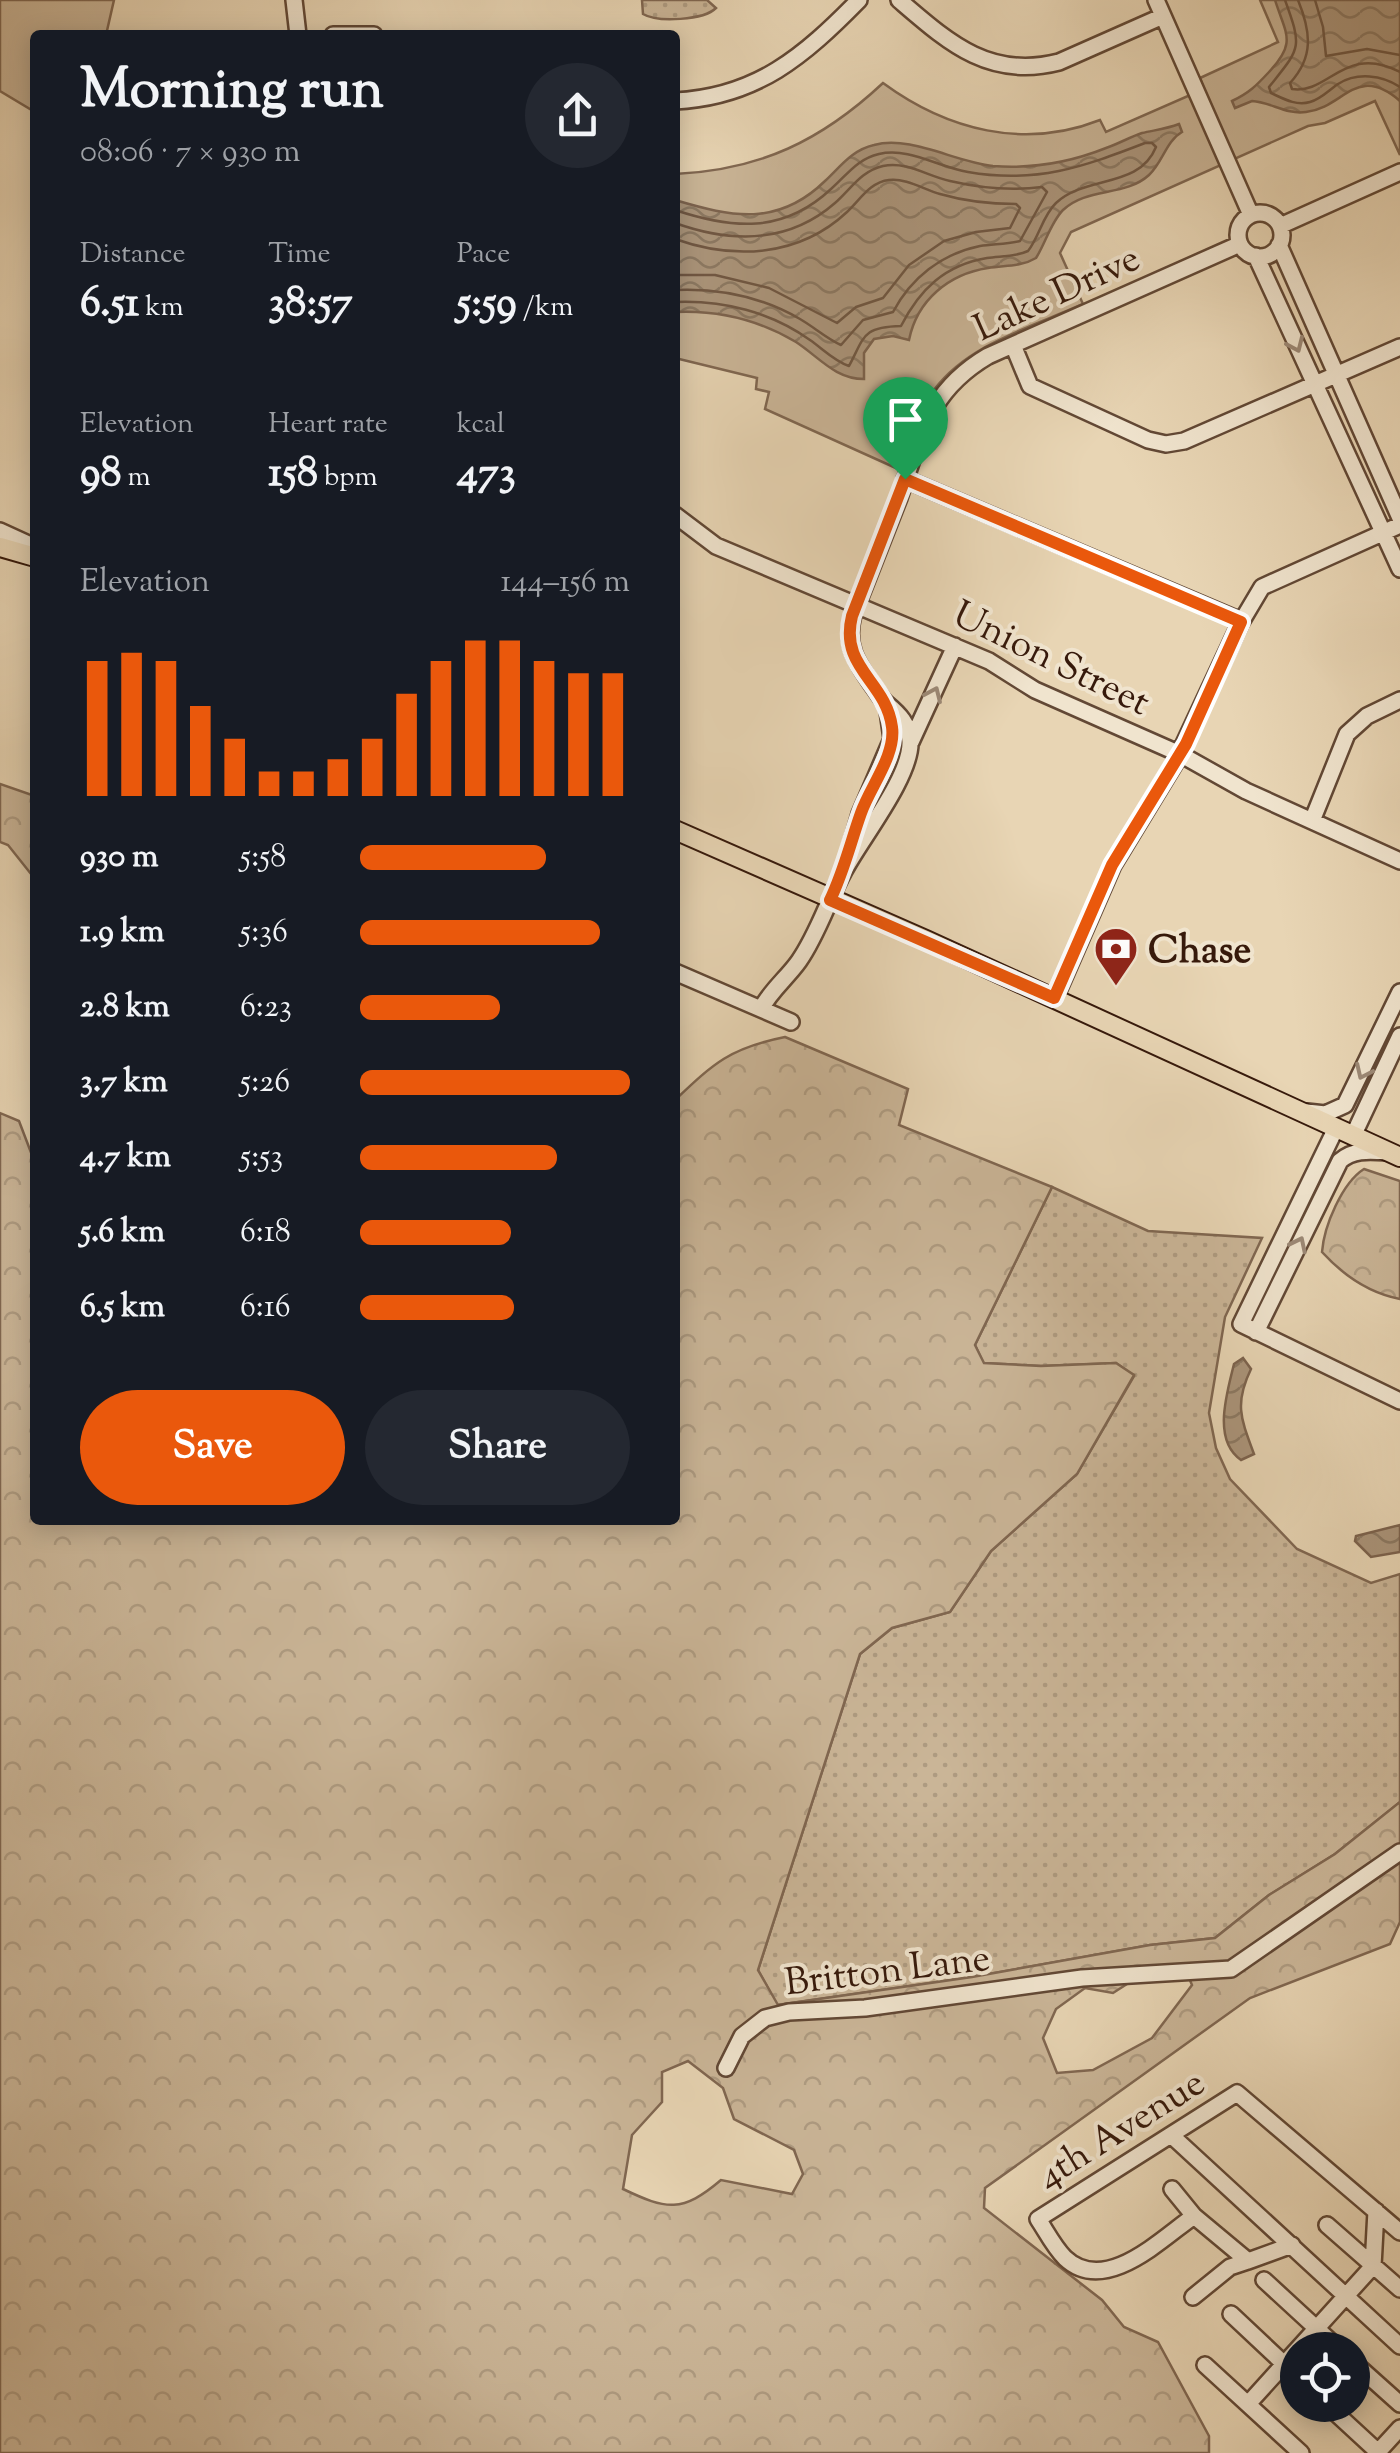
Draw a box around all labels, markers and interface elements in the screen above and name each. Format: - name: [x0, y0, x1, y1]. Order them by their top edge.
- text: Morning run: [80, 53, 384, 132]
- button: share: [525, 63, 630, 168]
- text: 08:06 · 7 × 930 m: [80, 130, 300, 176]
- street label: Lake Drive: [966, 234, 1150, 358]
- text: Distance: [80, 235, 186, 275]
- text: Time: [268, 235, 331, 275]
- text: Pace: [457, 235, 510, 275]
- text: 6.51: [80, 275, 139, 335]
- text: 38:57: [268, 275, 353, 335]
- text: 5:59: [457, 275, 517, 335]
- text: km: [139, 288, 184, 328]
- text: /km: [517, 288, 573, 328]
- one-way arrow: [1284, 335, 1304, 353]
- pin: [863, 377, 948, 480]
- icon: arrive: [878, 392, 933, 447]
- text: Elevation: [80, 405, 194, 445]
- text: Heart rate: [268, 405, 388, 445]
- text: kcal: [457, 405, 505, 445]
- text: 98: [80, 445, 121, 505]
- text: 158: [268, 445, 318, 505]
- text: 473: [457, 445, 516, 505]
- text: m: [121, 458, 151, 498]
- text: bpm: [318, 458, 378, 498]
- text: Elevation: [80, 560, 210, 606]
- text: 144–156 m: [500, 560, 630, 606]
- street label: Union Street: [942, 590, 1158, 732]
- one-way arrow: [922, 686, 942, 704]
- text: 930 m: [80, 835, 158, 881]
- text: 5:58: [240, 835, 286, 881]
- text: 1.9 km: [80, 910, 165, 956]
- text: 5:36: [240, 910, 288, 956]
- bank icon: Chase: [1093, 926, 1139, 987]
- place label: Chase: [1148, 926, 1251, 980]
- text: 2.8 km: [80, 985, 170, 1031]
- text: 6:23: [240, 985, 292, 1031]
- text: 3.7 km: [80, 1060, 168, 1106]
- text: 5:26: [240, 1060, 290, 1106]
- one-way arrow: [1355, 1062, 1375, 1080]
- text: 4.7 km: [80, 1135, 171, 1181]
- text: 5:53: [240, 1135, 283, 1181]
- text: 5.6 km: [80, 1210, 165, 1256]
- text: 6:18: [240, 1210, 291, 1256]
- one-way arrow: [1286, 1236, 1306, 1254]
- text: 6.5 km: [80, 1285, 165, 1331]
- text: 6:16: [240, 1285, 291, 1331]
- button: Save: [80, 1390, 345, 1505]
- button: Share: [365, 1390, 630, 1505]
- street label: Britton Lane: [782, 1934, 993, 2012]
- street label: 4th Avenue: [1028, 2058, 1217, 2204]
- map controls: [1280, 2332, 1370, 2422]
- button: locate: [1280, 2332, 1370, 2422]

